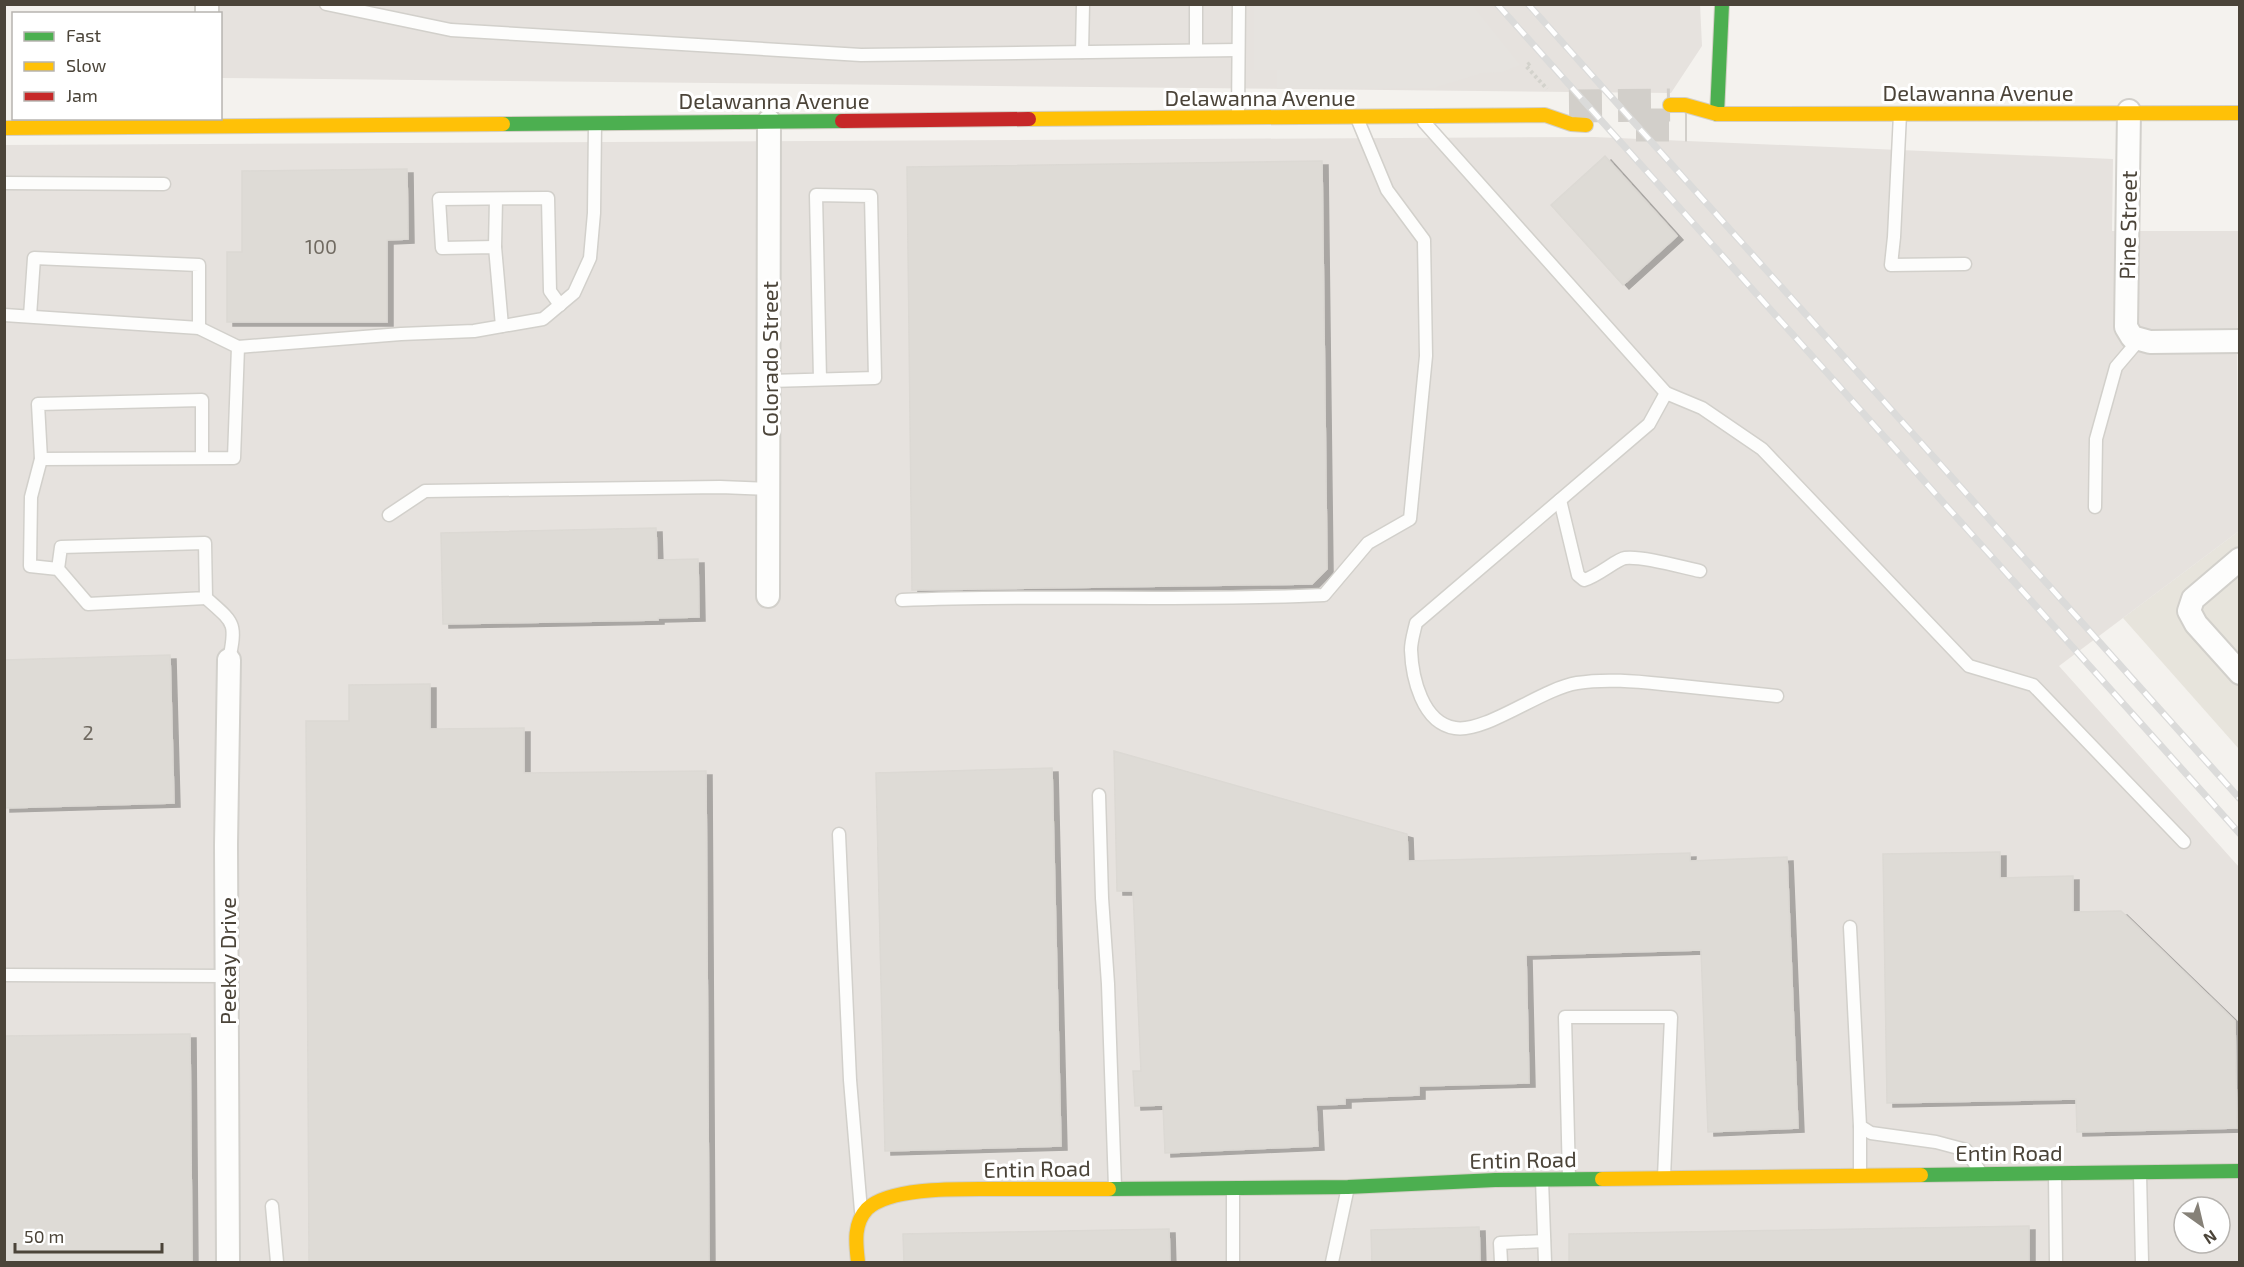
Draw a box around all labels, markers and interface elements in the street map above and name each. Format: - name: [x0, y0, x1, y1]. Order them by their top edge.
- legend: [12, 12, 222, 120]
- text: Fast: [66, 24, 101, 46]
- text: Slow: [66, 54, 107, 76]
- street label: Delawanna Avenue: [1883, 79, 2073, 105]
- text: Jam: [66, 84, 98, 106]
- street label: Delawanna Avenue: [1165, 84, 1355, 110]
- street label: Delawanna Avenue: [679, 87, 869, 113]
- street label: Pine Street: [2113, 170, 2141, 280]
- house number: 100: [305, 234, 337, 258]
- street label: Colorado Street: [756, 281, 782, 437]
- house number: 2: [82, 720, 94, 744]
- street label: Peekay Drive: [214, 897, 240, 1025]
- street label: Entin Road: [1955, 1139, 2063, 1165]
- street label: Entin Road: [1469, 1145, 1577, 1173]
- street label: Entin Road: [983, 1154, 1091, 1182]
- north arrow: [2172, 1195, 2232, 1255]
- scale bar: [15, 1216, 162, 1254]
- text: 50 m: [24, 1225, 64, 1247]
- text: N: [2201, 1227, 2221, 1249]

